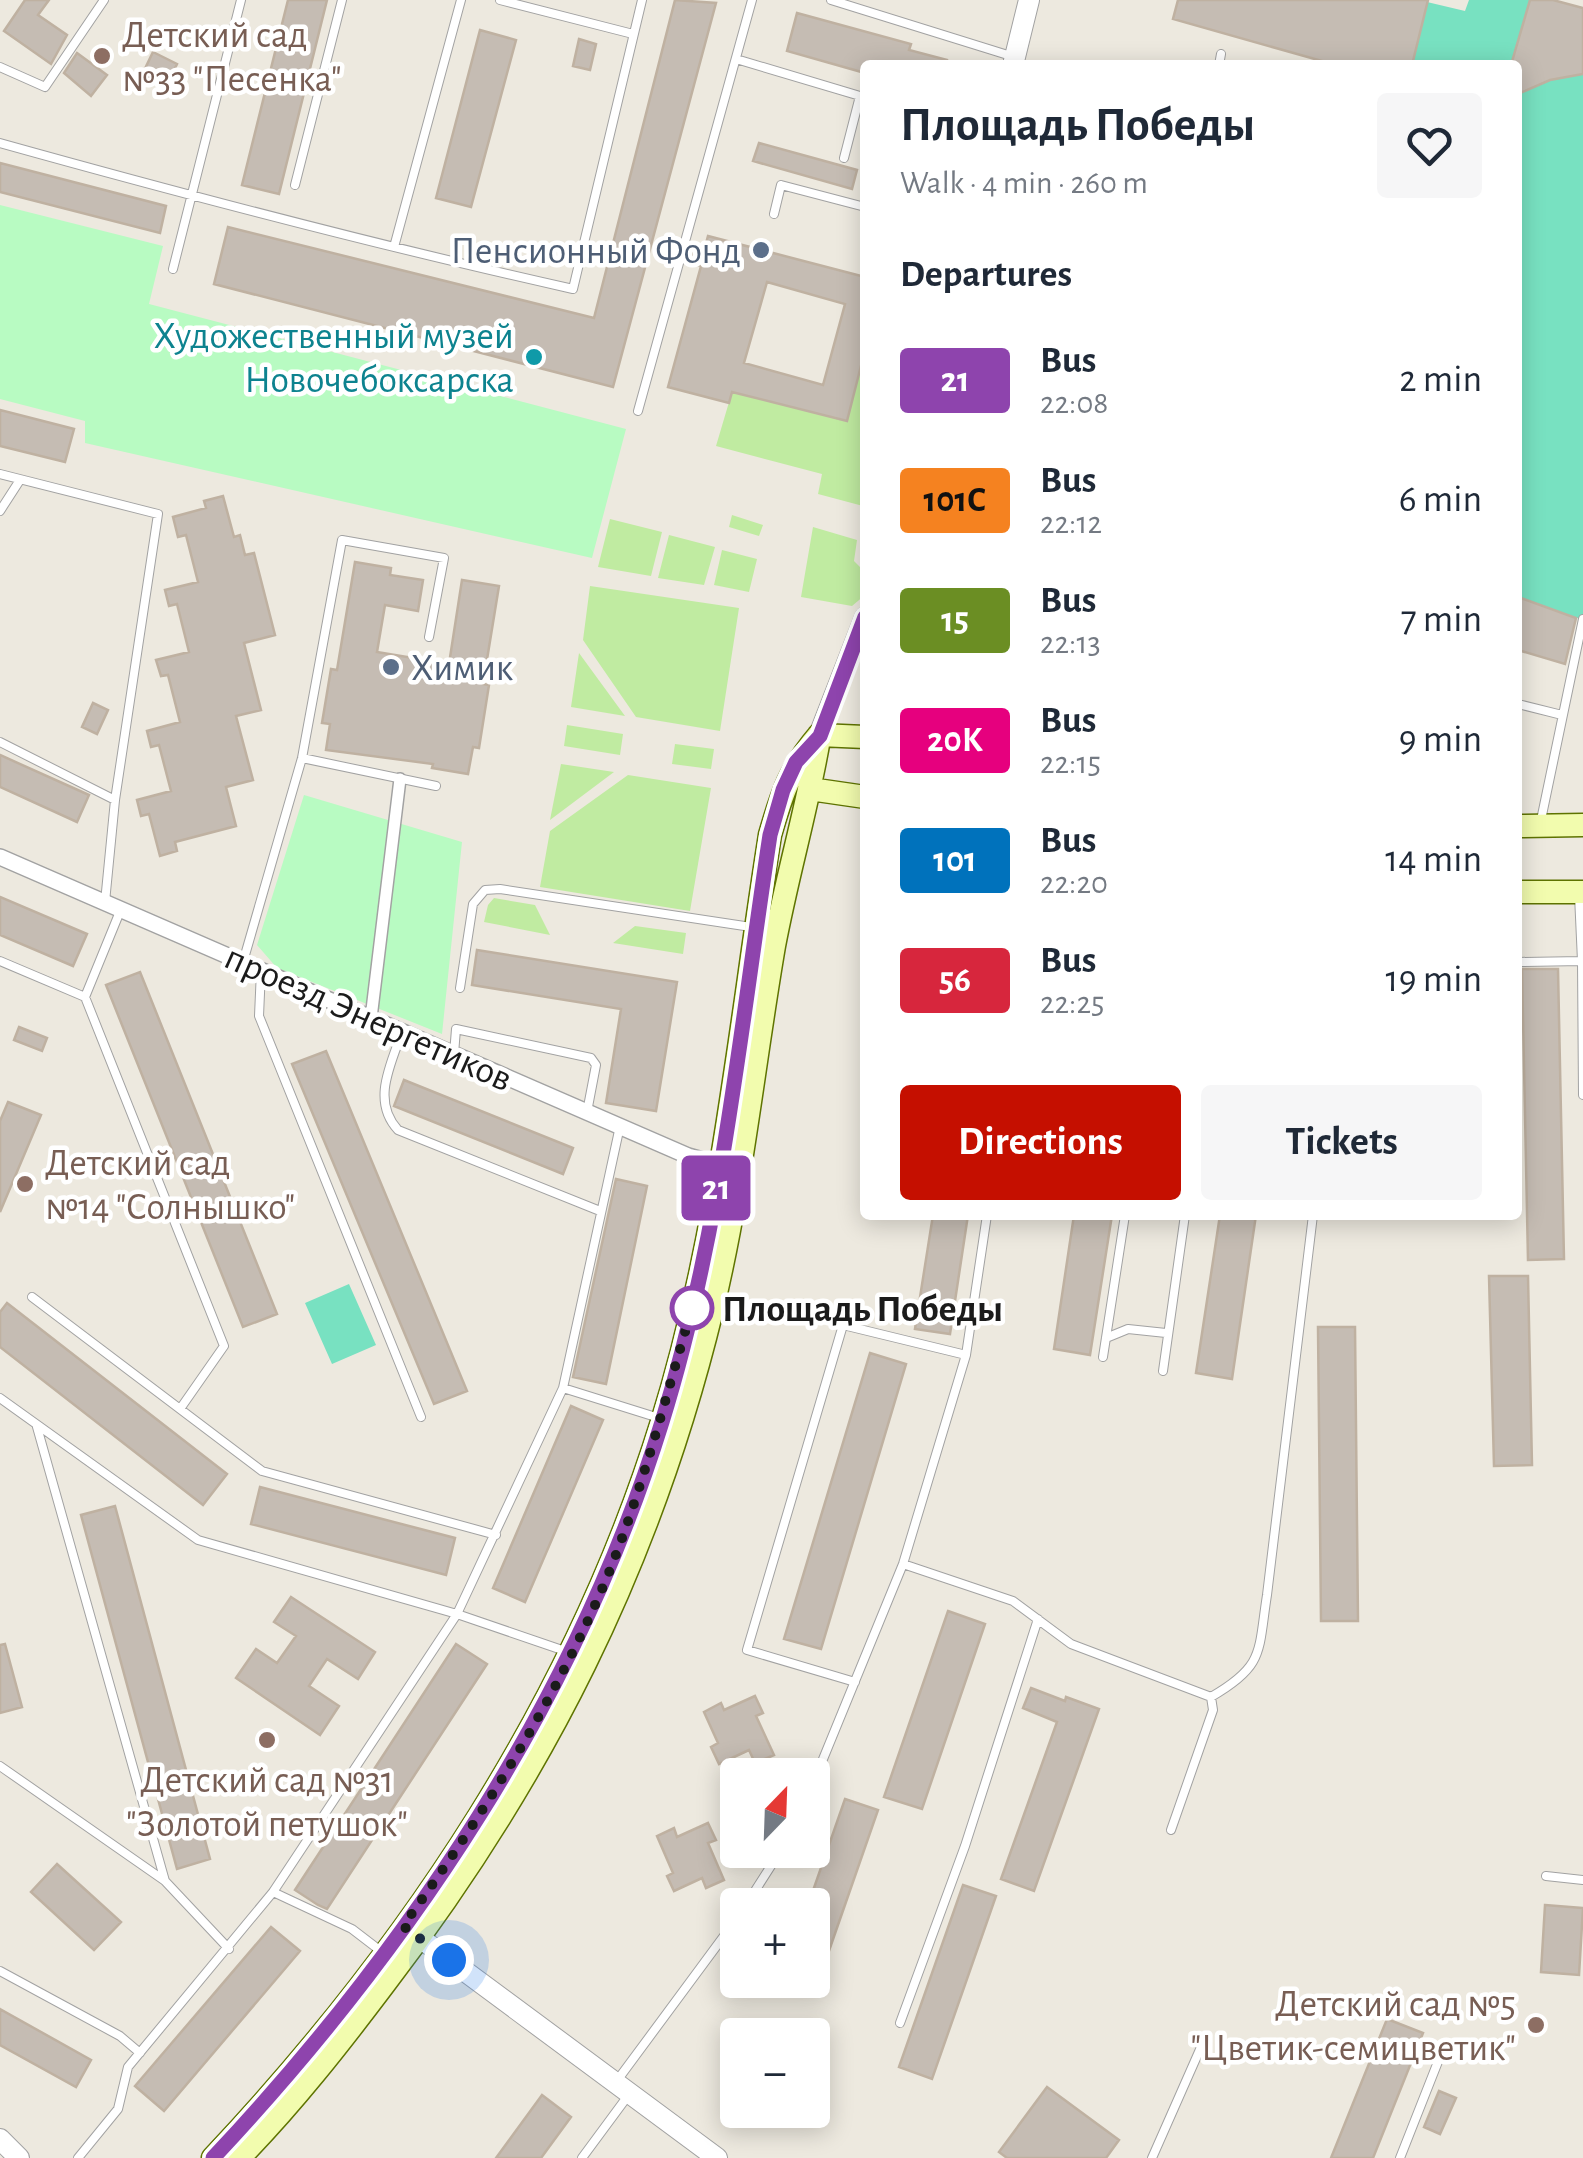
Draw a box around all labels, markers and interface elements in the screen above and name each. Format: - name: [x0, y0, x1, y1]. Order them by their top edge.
- place label: Детский сад №33 "Песенка": [122, 17, 342, 99]
- marker: Детский сад №33 "Песенка": [91, 45, 113, 67]
- button: heart: [1377, 93, 1482, 198]
- text: Площадь Победы: [900, 102, 1255, 150]
- text: Walk · 4 min · 260 m: [900, 167, 1148, 199]
- place label: Пенсионный Фонд: [451, 233, 741, 271]
- marker: Пенсионный Фонд: [750, 239, 772, 261]
- text: Departures: [900, 256, 1072, 294]
- place label: Художественный музей Новочебоксарска: [153, 318, 514, 400]
- text: Bus: [1040, 342, 1096, 380]
- marker: Художественный музей Новочебоксарска: [523, 346, 545, 368]
- text: 2 min: [1399, 361, 1482, 399]
- text: 21: [940, 363, 970, 398]
- text: 22:08: [1040, 387, 1109, 419]
- text: Bus: [1040, 462, 1096, 500]
- text: 6 min: [1399, 481, 1482, 519]
- text: 101С: [924, 483, 986, 518]
- text: 22:12: [1040, 507, 1102, 539]
- text: Bus: [1040, 582, 1096, 620]
- text: 7 min: [1401, 601, 1482, 639]
- text: 15: [941, 603, 969, 638]
- text: 22:13: [1040, 627, 1101, 659]
- place label: Химик: [411, 650, 513, 688]
- marker: Химик: [380, 656, 402, 678]
- text: Bus: [1040, 702, 1096, 740]
- text: 9 min: [1399, 721, 1482, 759]
- text: 20К: [927, 723, 983, 758]
- text: 22:15: [1040, 747, 1101, 779]
- text: Bus: [1040, 822, 1096, 860]
- text: 14 min: [1385, 841, 1482, 879]
- text: 101: [933, 843, 977, 878]
- text: 22:20: [1040, 867, 1108, 899]
- street label: проезд Энергетиков: [219, 938, 518, 1099]
- text: Bus: [1040, 942, 1096, 980]
- text: 19 min: [1386, 961, 1482, 999]
- text: 56: [939, 963, 971, 998]
- text: 22:25: [1040, 987, 1104, 1019]
- button: Directions: [900, 1085, 1181, 1200]
- button: Tickets: [1201, 1085, 1482, 1200]
- place label: Детский сад №14 "Солнышко": [45, 1145, 295, 1227]
- line badge: 21: [671, 1156, 761, 1220]
- text: 21: [701, 1171, 731, 1206]
- marker: Детский сад №14 "Солнышко": [14, 1173, 36, 1195]
- marker: Площадь Победы: [671, 1287, 713, 1329]
- place label: Площадь Победы: [722, 1291, 1003, 1329]
- marker: Детский сад №31 "Золотой петушок": [256, 1729, 278, 1751]
- north arrow: [720, 1758, 830, 1868]
- map controls: [720, 1758, 830, 2128]
- place label: Детский сад №31 "Золотой петушок": [126, 1762, 408, 1844]
- button: +: [720, 1888, 830, 1998]
- your location: [424, 1935, 474, 1985]
- place label: Детский сад №5 "Цветик-семицветик": [1190, 1986, 1516, 2068]
- marker: Детский сад №5 "Цветик-семицветик": [1525, 2014, 1547, 2036]
- button: −: [720, 2018, 830, 2128]

